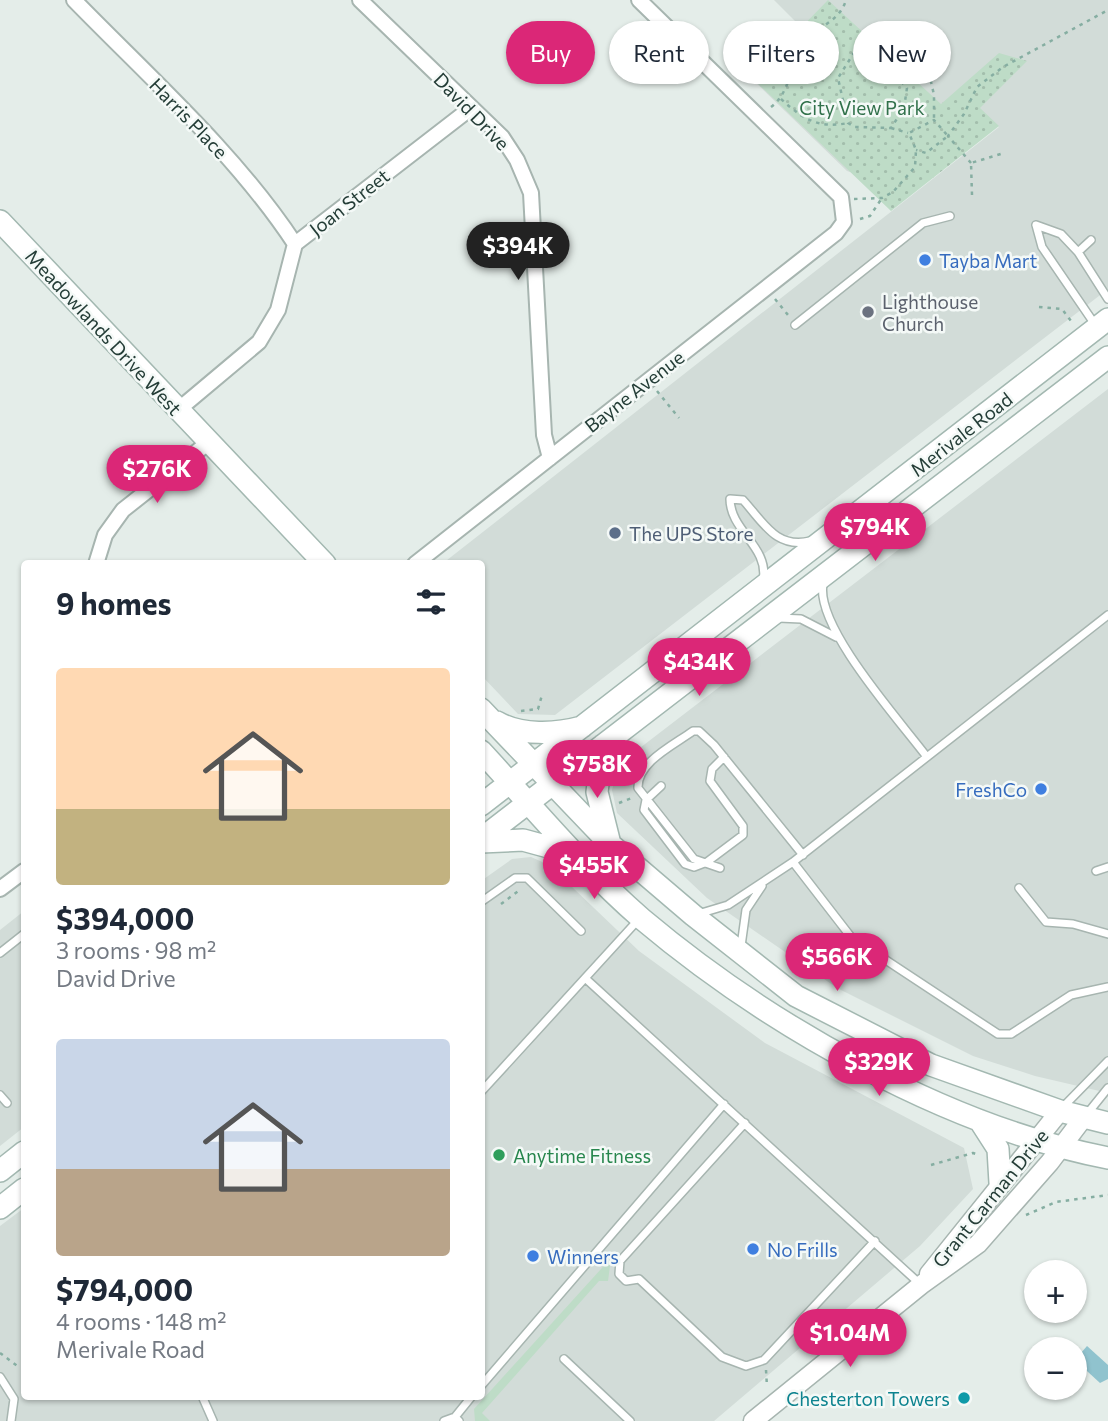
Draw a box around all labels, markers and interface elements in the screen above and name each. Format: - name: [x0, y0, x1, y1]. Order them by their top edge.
- chip: Buy: [506, 21, 595, 84]
- chip: Rent: [609, 21, 709, 84]
- chip: Filters: [723, 21, 839, 84]
- chip: New: [853, 21, 951, 84]
- street label: David Drive: [429, 67, 515, 155]
- street label: Harris Place: [145, 73, 233, 163]
- park label: City View Park: [799, 96, 925, 119]
- street label: Joan Street: [304, 164, 394, 240]
- pin: $394K: [469, 222, 567, 282]
- text: $394K: [483, 231, 553, 259]
- street label: Meadowlands Drive West: [21, 244, 187, 420]
- place label: Tayba Mart: [939, 249, 1037, 272]
- marker: Tayba Mart: [917, 252, 933, 268]
- place label: Lighthouse Church: [882, 290, 978, 335]
- marker: Lighthouse Church: [860, 304, 876, 320]
- street label: Bayne Avenue: [580, 345, 688, 437]
- street label: Merivale Road: [905, 387, 1017, 481]
- pin: $276K: [108, 446, 206, 505]
- text: $276K: [123, 454, 191, 482]
- pin: $794K: [826, 504, 924, 563]
- text: $794K: [840, 512, 910, 540]
- place label: The UPS Store: [629, 522, 754, 545]
- marker: The UPS Store: [607, 525, 623, 541]
- icon: filters: [412, 583, 450, 621]
- text: 9 homes: [56, 584, 171, 621]
- pin: $434K: [650, 638, 748, 698]
- text: $434K: [664, 647, 734, 675]
- icon: home: [190, 713, 316, 839]
- pin: $758K: [548, 740, 646, 800]
- text: $758K: [562, 749, 632, 777]
- place label: FreshCo: [955, 778, 1027, 801]
- marker: FreshCo: [1033, 781, 1049, 797]
- pin: $455K: [545, 842, 643, 901]
- text: $455K: [559, 850, 629, 878]
- text: $394,000: [56, 899, 194, 936]
- pin: $566K: [788, 934, 886, 993]
- text: 3 rooms · 98 m²: [56, 936, 216, 964]
- text: $566K: [801, 942, 873, 970]
- text: David Drive: [56, 964, 176, 992]
- pin: $329K: [830, 1038, 928, 1098]
- text: $329K: [844, 1047, 914, 1075]
- icon: home: [190, 1084, 316, 1210]
- street label: Grant Carman Drive: [927, 1124, 1053, 1272]
- place label: Anytime Fitness: [513, 1144, 651, 1167]
- marker: Anytime Fitness: [491, 1147, 507, 1163]
- place label: No Frills: [767, 1238, 838, 1261]
- marker: No Frills: [745, 1241, 761, 1257]
- place label: Winners: [547, 1245, 619, 1268]
- marker: Winners: [525, 1248, 541, 1264]
- map controls: [1024, 1260, 1087, 1400]
- button: +: [1024, 1260, 1087, 1323]
- text: $794,000: [56, 1270, 193, 1307]
- text: 4 rooms · 148 m²: [56, 1307, 227, 1335]
- pin: $1.04M: [793, 1310, 907, 1369]
- text: $1.04M: [810, 1318, 890, 1346]
- text: Merivale Road: [56, 1335, 205, 1363]
- button: −: [1024, 1337, 1087, 1400]
- place label: Chesterton Towers: [786, 1387, 950, 1410]
- marker: Chesterton Towers: [956, 1390, 972, 1406]

